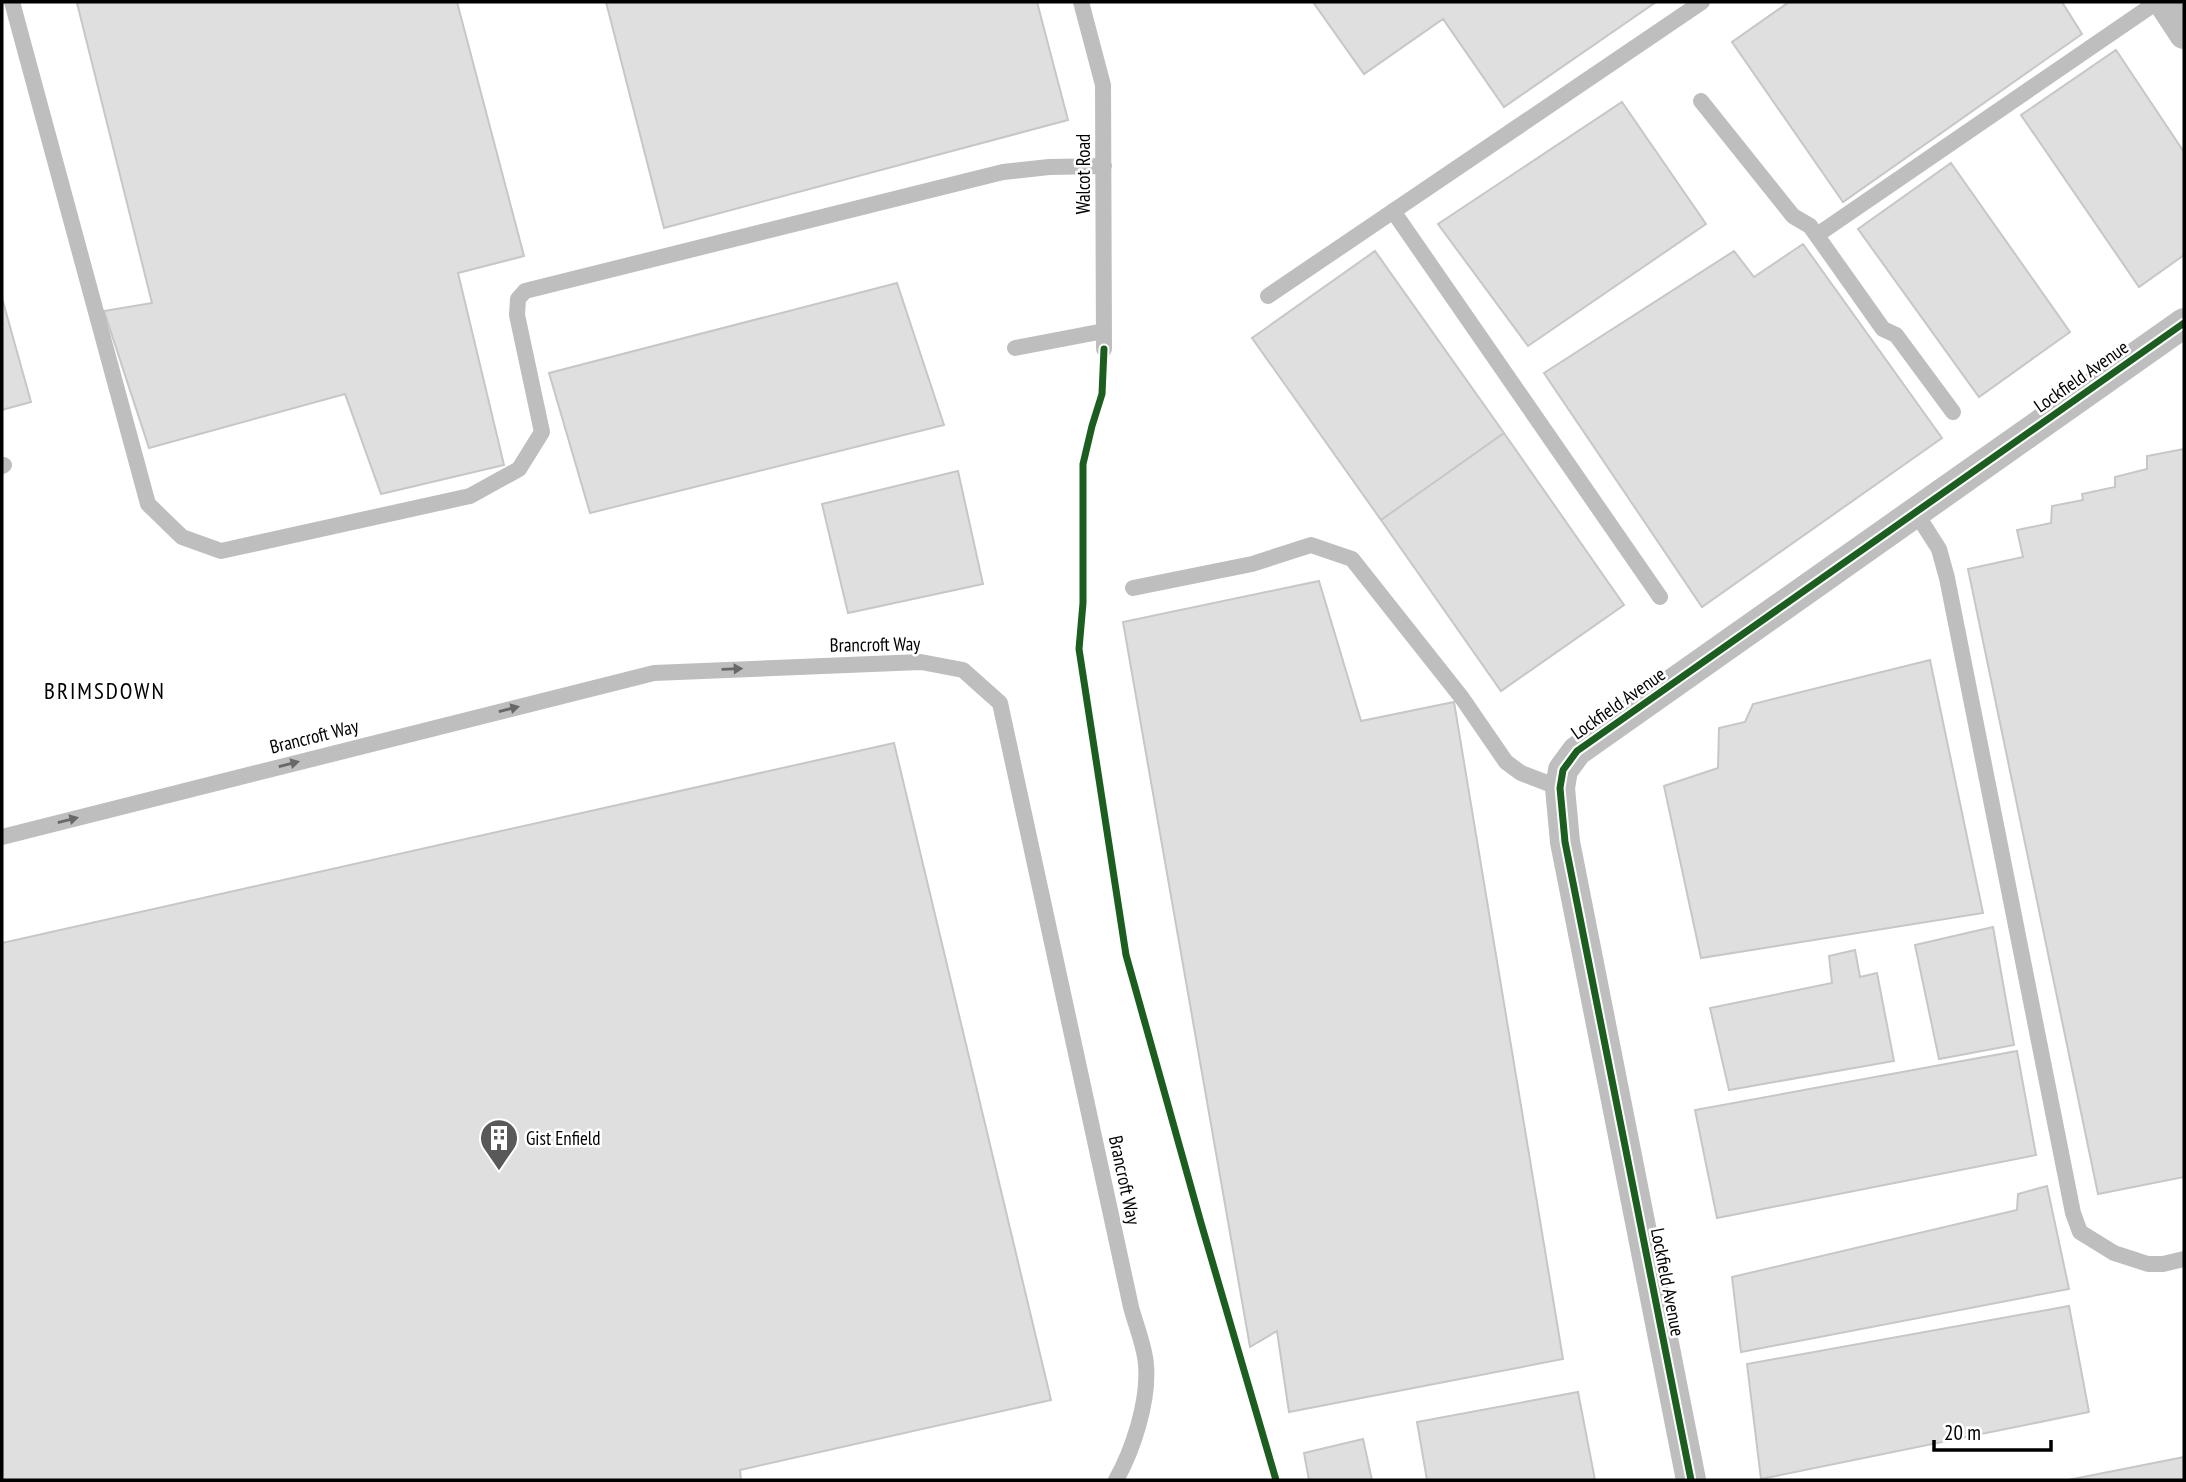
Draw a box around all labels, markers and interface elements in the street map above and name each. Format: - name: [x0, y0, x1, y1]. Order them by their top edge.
- street label: Walcot Road: [1071, 134, 1095, 214]
- street label: Lockfield Avenue: [2029, 335, 2133, 417]
- street label: Brancroft Way: [830, 631, 921, 657]
- street label: Lockfield Avenue: [1566, 662, 1670, 744]
- one-way arrow: [721, 664, 743, 675]
- district label: BRIMSDOWN: [44, 676, 166, 705]
- one-way arrow: [498, 703, 520, 714]
- street label: Brancroft Way: [267, 713, 362, 759]
- one-way arrow: [278, 758, 300, 769]
- one-way arrow: [57, 814, 79, 825]
- building icon: Gist Enfield: [478, 1117, 520, 1172]
- place label: Gist Enfield: [526, 1126, 600, 1150]
- street label: Brancroft Way: [1104, 1133, 1146, 1228]
- street label: Lockfield Avenue: [1646, 1226, 1690, 1338]
- scale bar: [1934, 1408, 2051, 1452]
- text: 20 m: [1944, 1419, 1981, 1446]

